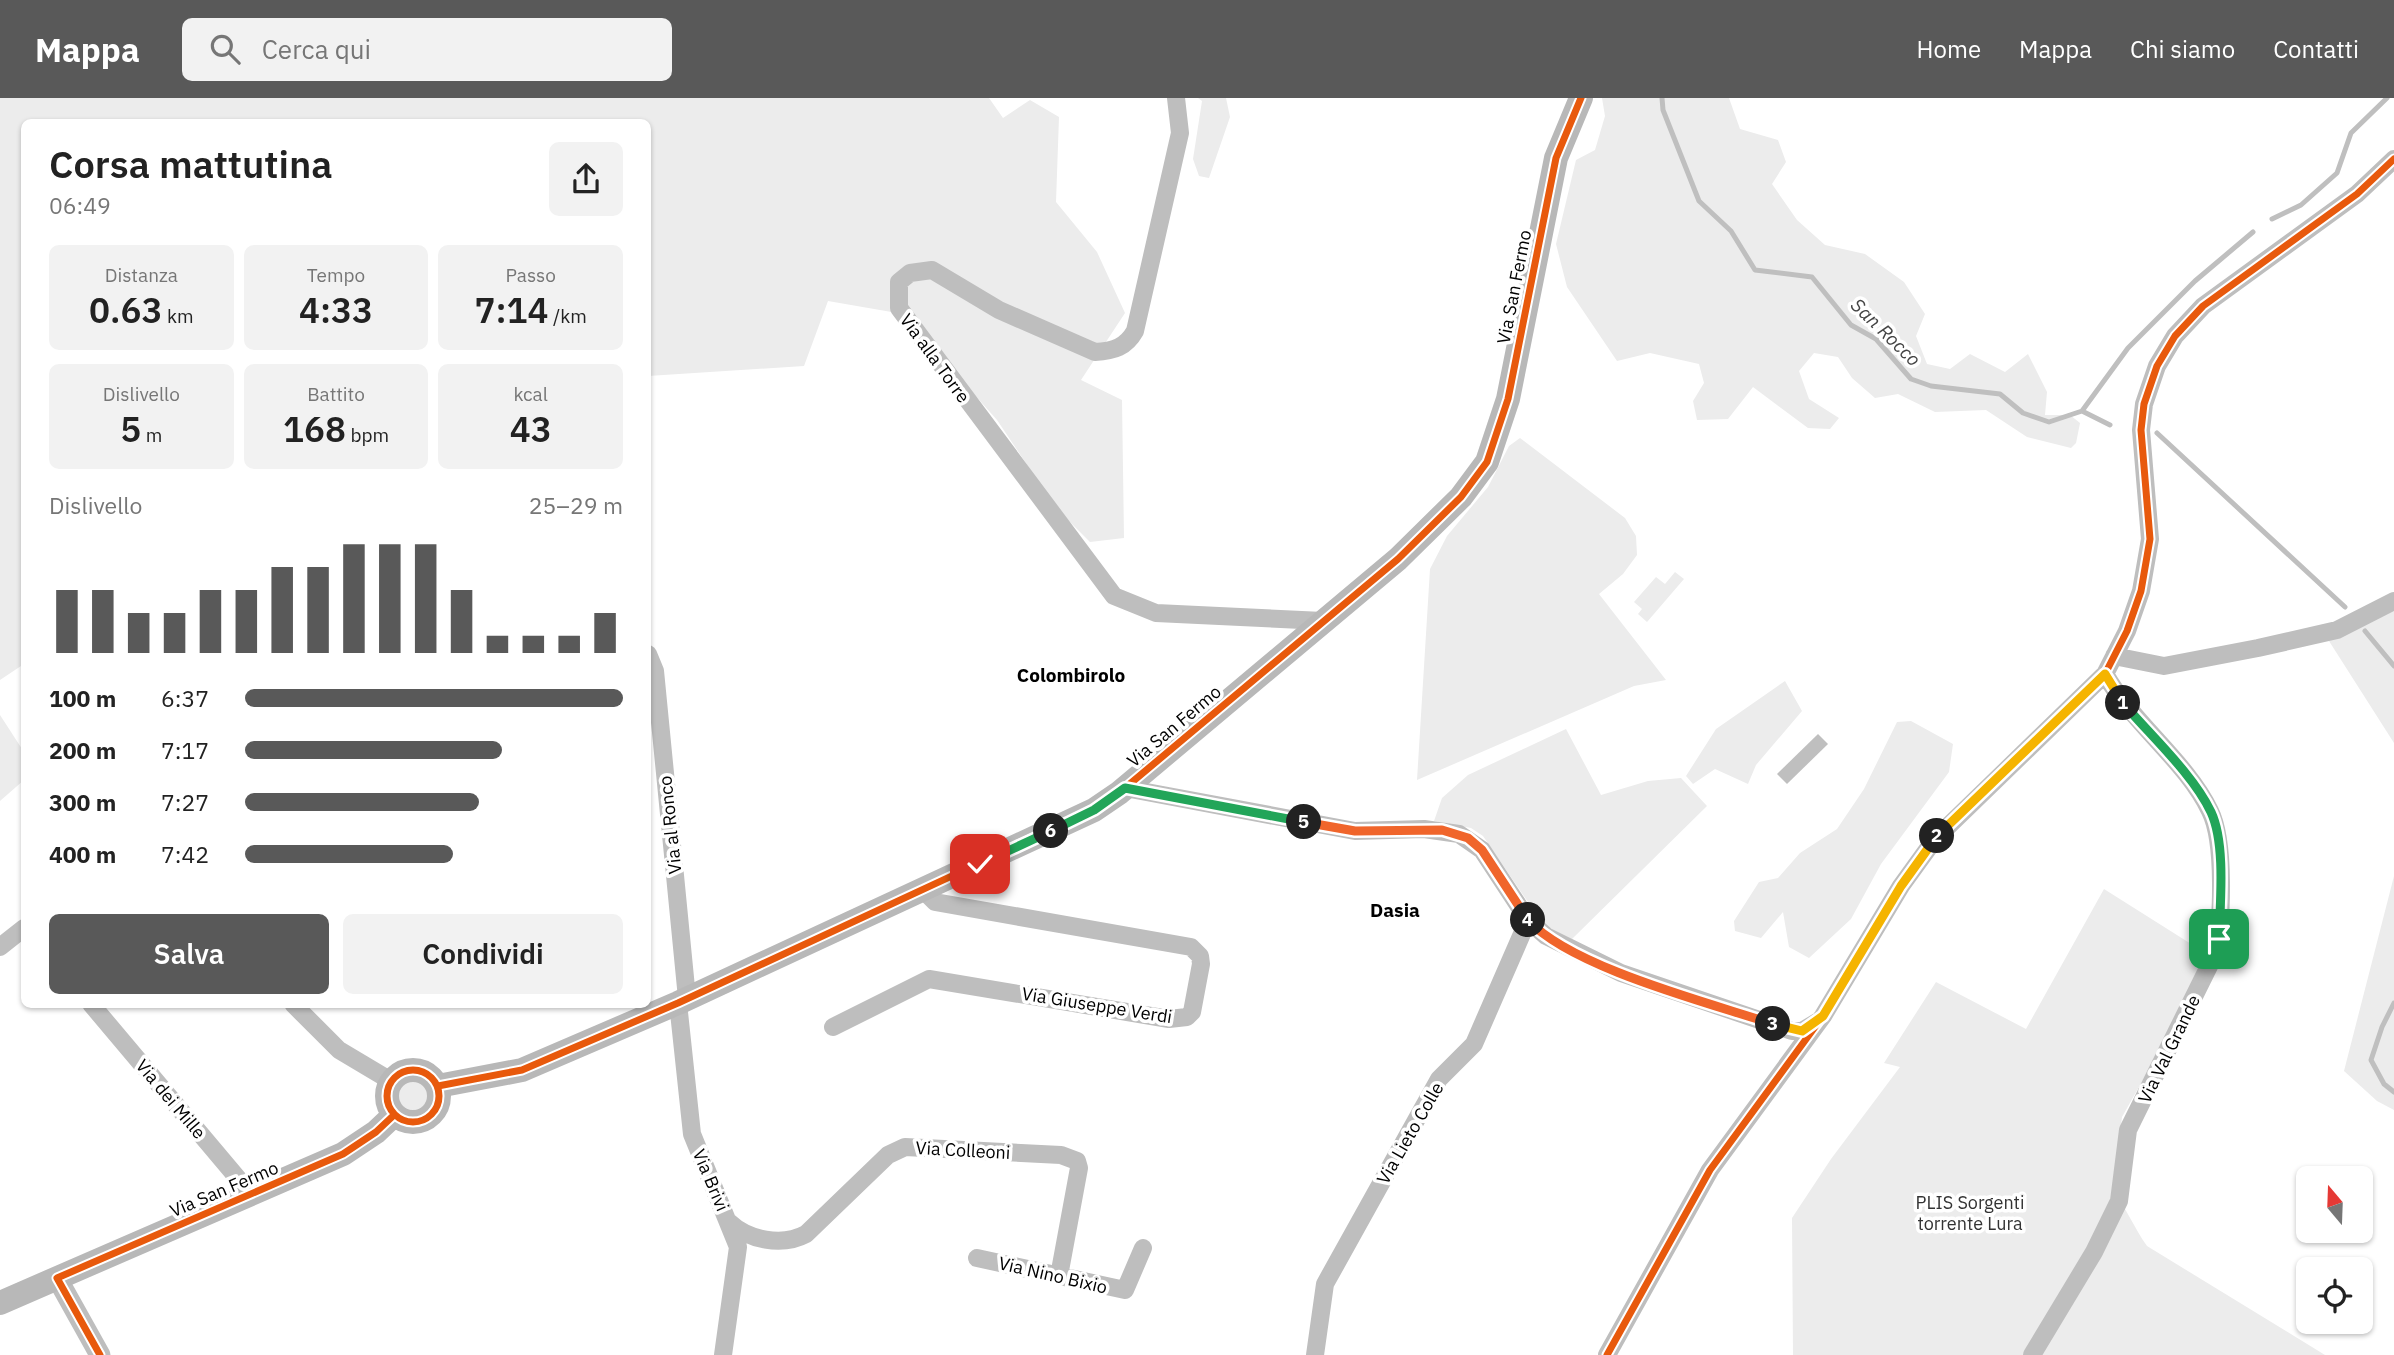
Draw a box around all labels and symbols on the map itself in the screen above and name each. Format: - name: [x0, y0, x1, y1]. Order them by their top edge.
- street label: Via San Fermo: [1492, 228, 1536, 346]
- water label: San Rocco: [1846, 293, 1926, 371]
- street label: Via alla Torre: [895, 309, 975, 407]
- district label: Colombirolo: [1017, 663, 1125, 687]
- street label: Via San Fermo: [1122, 680, 1226, 772]
- pin: 1: [2106, 686, 2140, 720]
- street label: Via al Ronco: [653, 775, 687, 875]
- pin: 5: [1286, 804, 1322, 840]
- pin: 6: [1034, 814, 1068, 848]
- pin: 2: [1920, 818, 1954, 854]
- pin: [950, 834, 1010, 894]
- district label: Dasia: [1370, 898, 1420, 922]
- pin: 4: [1510, 902, 1546, 938]
- pin: [2189, 909, 2249, 969]
- street label: Via Giuseppe Verdi: [1020, 982, 1174, 1028]
- street label: Via Val Grande: [2133, 991, 2205, 1107]
- pin: 3: [1756, 1006, 1790, 1042]
- street label: Via dei Mille: [131, 1054, 211, 1144]
- street label: Via Lieto Colle: [1372, 1078, 1449, 1188]
- street label: Via Colleoni: [915, 1136, 1011, 1164]
- street label: Via Brivi: [688, 1145, 734, 1215]
- street label: Via San Fermo: [166, 1156, 282, 1222]
- north arrow: [2296, 1166, 2373, 1242]
- park label: PLIS Sorgenti torrente Lura: [1916, 1191, 2024, 1235]
- street label: Via Nino Bixio: [996, 1251, 1110, 1299]

